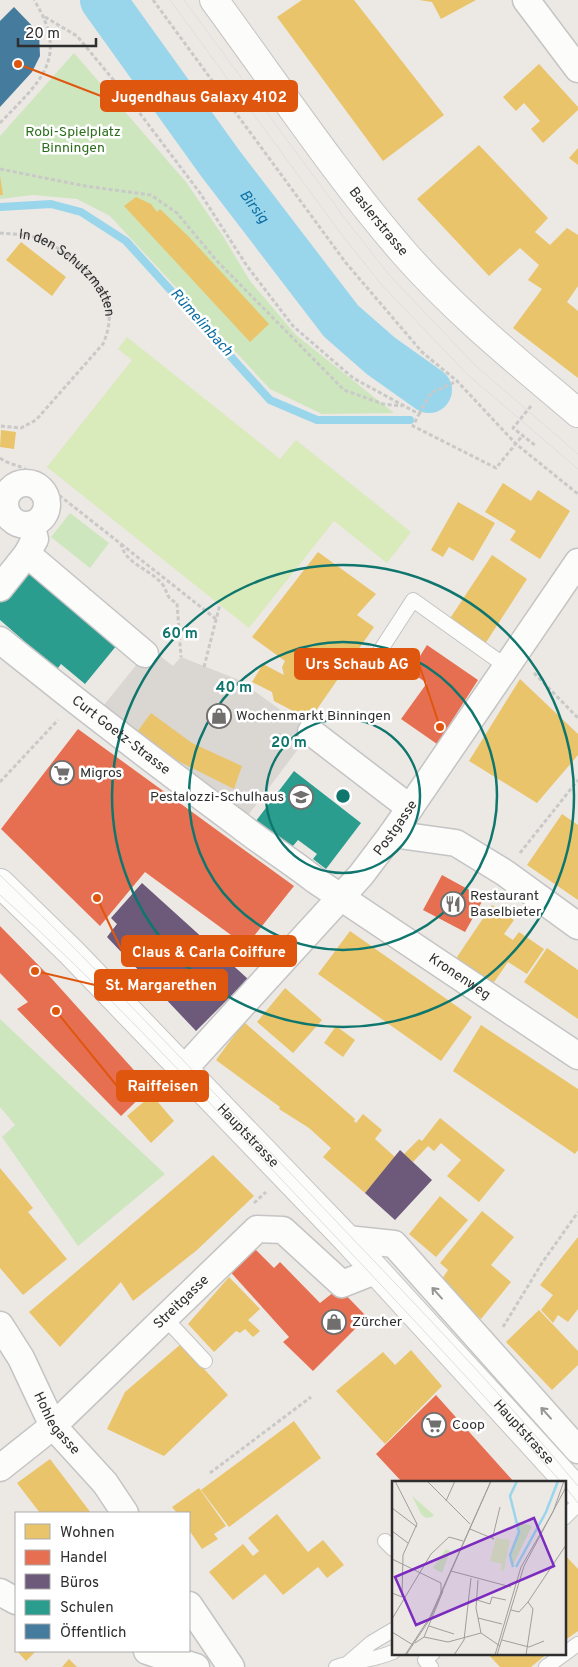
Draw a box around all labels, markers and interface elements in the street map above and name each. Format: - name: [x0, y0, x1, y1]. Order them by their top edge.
- scale bar: [18, 15, 95, 47]
- text: 20 m: [25, 25, 60, 44]
- callout: Jugendhaus Galaxy 4102: [101, 81, 297, 111]
- text: Jugendhaus Galaxy 4102: [111, 89, 287, 108]
- park label: Robi-Spielplatz Binningen: [25, 124, 121, 157]
- street label: Baslerstrasse: [345, 184, 412, 260]
- water label: Birsig: [235, 186, 273, 228]
- street label: In den Schutzmatten: [18, 226, 118, 317]
- water label: Rümelinbach: [166, 285, 236, 361]
- text: 60 m: [162, 625, 198, 644]
- callout: Urs Schaub AG: [295, 649, 419, 679]
- text: Urs Schaub AG: [305, 656, 409, 675]
- text: 40 m: [216, 679, 252, 698]
- street label: Curt Goetz-Strasse: [68, 692, 174, 779]
- shop icon: Wochenmarkt Binningen: [206, 703, 232, 729]
- place label: Wochenmarkt Binningen: [236, 708, 391, 725]
- text: 20 m: [271, 734, 307, 753]
- supermarket icon: Migros: [49, 760, 75, 786]
- place label: Migros: [80, 765, 122, 782]
- school or university icon: Pestalozzi-Schulhaus: [288, 784, 314, 810]
- centre of rings: [334, 787, 352, 805]
- place label: Pestalozzi-Schulhaus: [150, 789, 284, 806]
- street label: Postgasse: [370, 797, 421, 859]
- place label: Restaurant Baselbieter: [470, 888, 542, 921]
- restaurant icon: Restaurant Baselbieter: [440, 891, 466, 917]
- callout: Claus & Carla Coiffure: [122, 936, 296, 966]
- text: Claus & Carla Coiffure: [132, 944, 286, 963]
- street label: Kronenweg: [425, 950, 494, 1004]
- callout: St. Margarethen: [95, 970, 227, 1000]
- text: St. Margarethen: [105, 977, 217, 996]
- callout: Raiffeisen: [117, 1071, 208, 1101]
- text: Raiffeisen: [128, 1078, 198, 1097]
- street label: Hauptstrasse: [213, 1100, 282, 1171]
- street label: Streitgasse: [150, 1272, 212, 1333]
- one-way arrow: [431, 1286, 443, 1299]
- shop icon: Zürcher: [321, 1309, 347, 1335]
- place label: Zürcher: [352, 1314, 403, 1331]
- street label: Hohlegasse: [30, 1389, 84, 1458]
- street label: Hauptstrasse: [490, 1396, 557, 1468]
- one-way arrow: [540, 1406, 552, 1419]
- supermarket icon: Coop: [421, 1412, 447, 1438]
- place label: Coop: [452, 1417, 485, 1434]
- inset map: [392, 1481, 566, 1654]
- legend: [15, 1512, 190, 1652]
- text: Wohnen: [60, 1524, 115, 1543]
- text: Handel: [60, 1549, 107, 1568]
- text: Büros: [60, 1574, 99, 1593]
- text: Schulen: [60, 1599, 114, 1618]
- text: Öffentlich: [60, 1623, 127, 1643]

